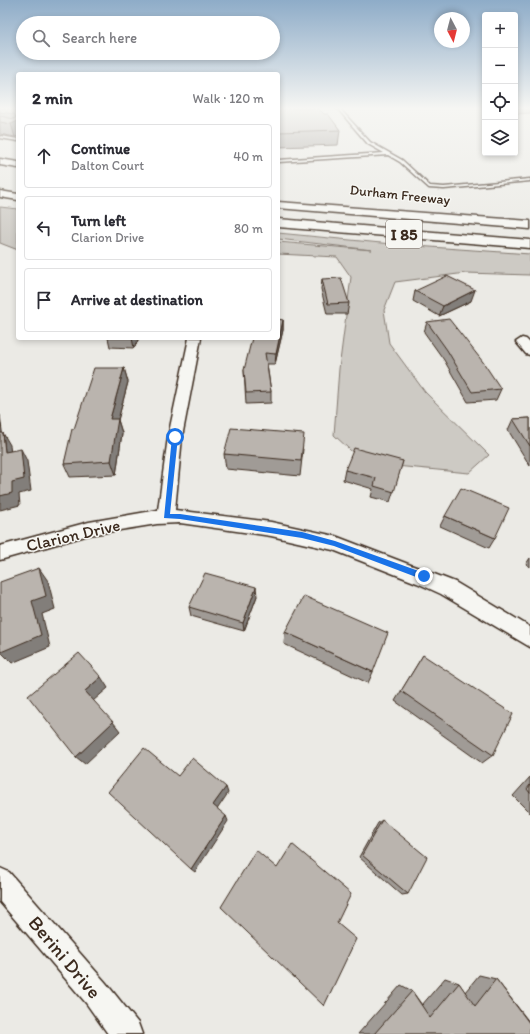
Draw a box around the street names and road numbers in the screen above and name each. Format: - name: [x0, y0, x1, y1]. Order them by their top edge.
- street label: Durham Freeway: [349, 181, 451, 209]
- road number: I 85: [386, 220, 422, 248]
- street label: Clarion Drive: [24, 514, 122, 556]
- street label: Berini Drive: [23, 911, 107, 1003]

